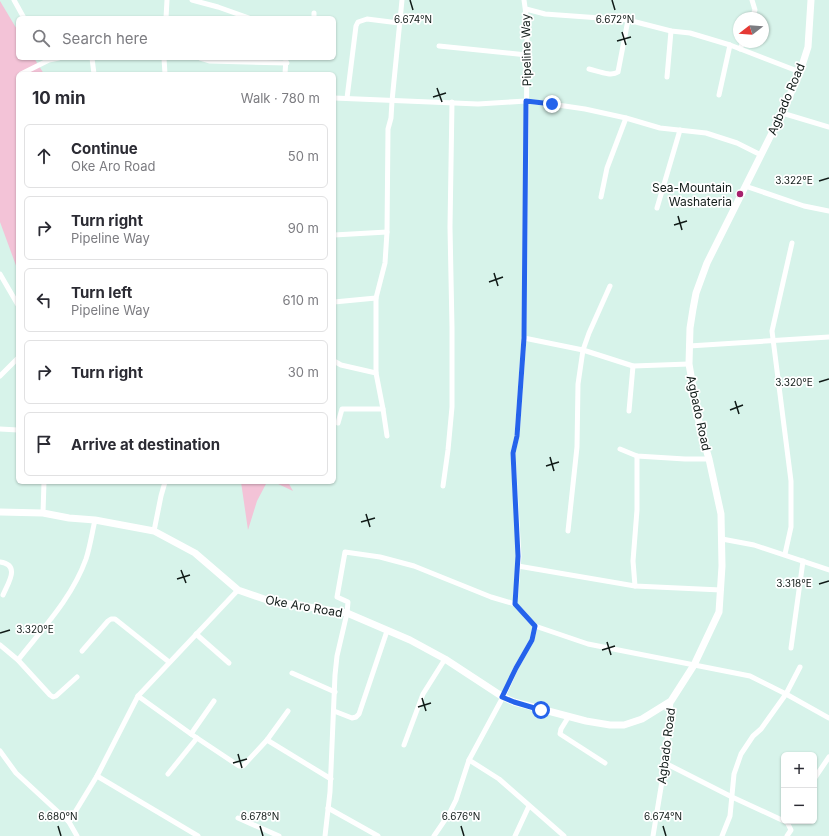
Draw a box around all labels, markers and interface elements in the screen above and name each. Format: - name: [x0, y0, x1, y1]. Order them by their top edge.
- north arrow: [733, 12, 769, 48]
- text: 6.674°N: [394, 13, 432, 25]
- street label: Pipeline Way: [518, 13, 534, 86]
- text: 6.672°N: [596, 13, 634, 25]
- search box: [16, 16, 336, 60]
- icon: search: [30, 27, 52, 49]
- text: Search here: [62, 29, 148, 48]
- street label: Agbado Road: [764, 61, 808, 137]
- text: 10 min: [32, 88, 86, 108]
- text: Walk · 780 m: [241, 90, 320, 106]
- route end: [543, 95, 561, 113]
- text: Continue: [71, 139, 138, 158]
- icon: ahead: [33, 145, 55, 167]
- text: 50 m: [288, 148, 319, 164]
- text: Oke Aro Road: [71, 158, 155, 174]
- text: 3.322°E: [775, 174, 813, 186]
- place label: Sea-Mountain Washateria: [652, 180, 732, 209]
- marker: Sea-Mountain Washateria: [735, 189, 745, 199]
- text: Turn right: [71, 211, 143, 230]
- icon: right: [33, 217, 55, 239]
- text: 90 m: [288, 220, 319, 236]
- text: Pipeline Way: [71, 230, 150, 246]
- text: Turn left: [71, 283, 132, 302]
- icon: left: [33, 289, 55, 311]
- text: 610 m: [282, 292, 319, 308]
- text: Pipeline Way: [71, 302, 150, 318]
- icon: right: [33, 361, 55, 383]
- text: Turn right: [71, 363, 143, 382]
- text: 30 m: [288, 364, 319, 380]
- street label: Agbado Road: [684, 374, 714, 452]
- text: 3.320°E: [775, 376, 813, 388]
- icon: arrive: [33, 433, 55, 455]
- text: Arrive at destination: [71, 435, 220, 454]
- text: 3.318°E: [776, 577, 812, 589]
- street label: Oke Aro Road: [264, 592, 344, 620]
- text: 3.320°E: [16, 623, 54, 635]
- route start: [532, 701, 550, 719]
- street label: Agbado Road: [654, 707, 678, 785]
- map controls: [781, 752, 817, 824]
- button: +: [781, 752, 817, 788]
- button: −: [781, 788, 817, 824]
- text: 6.680°N: [38, 810, 78, 822]
- text: 6.678°N: [241, 810, 279, 822]
- text: 6.676°N: [442, 810, 480, 822]
- text: 6.674°N: [644, 810, 682, 822]

